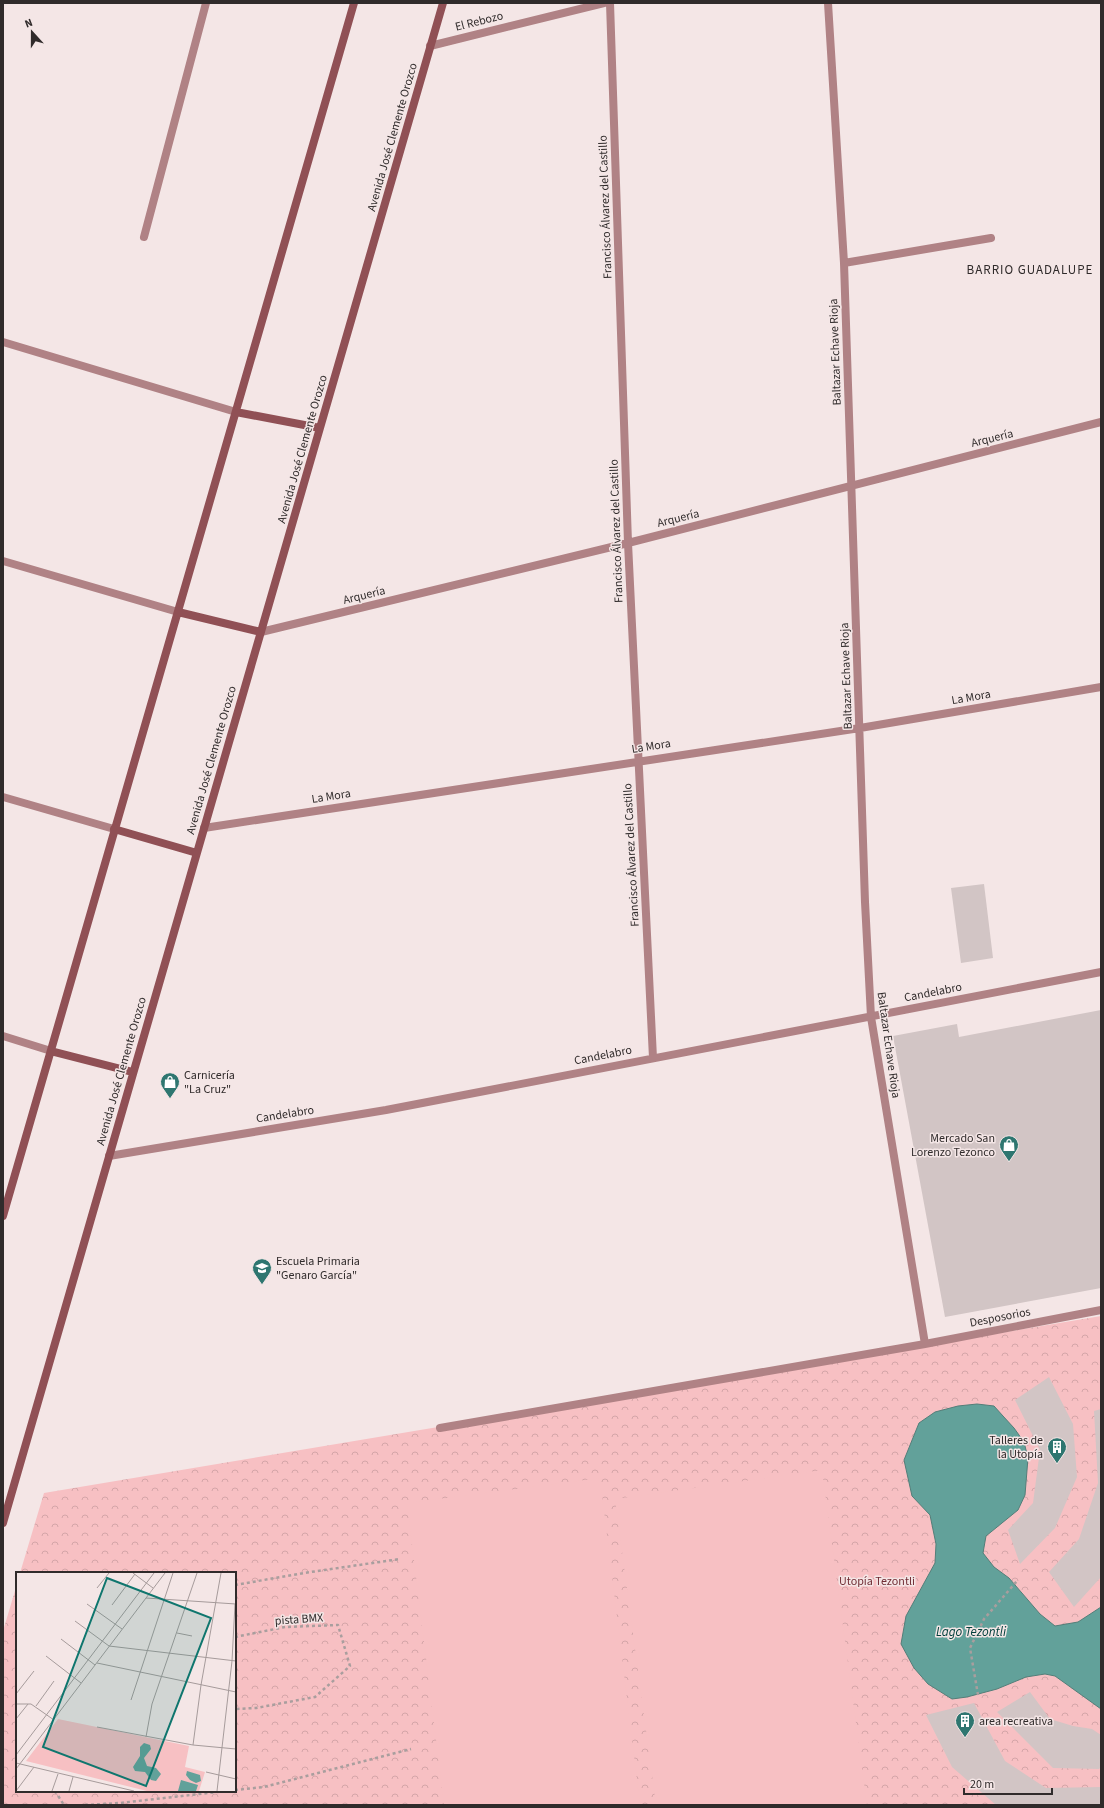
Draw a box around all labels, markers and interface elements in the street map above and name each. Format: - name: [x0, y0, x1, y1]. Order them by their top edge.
- street label: El Rebozo: [453, 7, 505, 36]
- north arrow: [12, 12, 52, 52]
- text: N: [22, 15, 35, 31]
- street label: Avenida José Clemente Orozco: [363, 61, 422, 213]
- street label: Francisco Álvarez del Castillo: [594, 135, 617, 279]
- district label: BARRIO GUADALUPE: [967, 261, 1093, 279]
- street label: Baltazar Echave Rioja: [825, 298, 846, 406]
- street label: Avenida José Clemente Orozco: [273, 373, 332, 525]
- street label: Arquería: [969, 425, 1015, 452]
- street label: Francisco Álvarez del Castillo: [605, 459, 628, 603]
- street label: Arquería: [655, 505, 701, 532]
- street label: Arquería: [341, 582, 387, 609]
- street label: Baltazar Echave Rioja: [836, 622, 857, 730]
- street label: Avenida José Clemente Orozco: [182, 684, 241, 836]
- street label: La Mora: [950, 686, 992, 709]
- street label: La Mora: [630, 735, 672, 758]
- street label: Francisco Álvarez del Castillo: [619, 783, 644, 927]
- street label: La Mora: [310, 785, 352, 808]
- street label: Candelabro: [903, 979, 963, 1006]
- street label: Baltazar Echave Rioja: [873, 991, 904, 1099]
- street label: Avenida José Clemente Orozco: [92, 995, 151, 1147]
- street label: Candelabro: [573, 1042, 633, 1069]
- place label: Carnicería "La Cruz": [184, 1067, 235, 1098]
- shop icon: Carnicería "La Cruz": [159, 1071, 181, 1099]
- street label: Candelabro: [255, 1102, 315, 1127]
- place label: Mercado San Lorenzo Tezonco: [911, 1130, 995, 1161]
- shop icon: Mercado San Lorenzo Tezonco: [998, 1134, 1020, 1162]
- place label: Escuela Primaria "Genaro García": [276, 1253, 360, 1284]
- school or university icon: Escuela Primaria "Genaro García": [251, 1257, 273, 1285]
- street label: Desposorios: [968, 1303, 1032, 1332]
- place label: Talleres de la Utopía: [989, 1432, 1043, 1463]
- building icon: Talleres de la Utopía: [1046, 1436, 1068, 1464]
- inset map: [16, 1572, 236, 1792]
- park label: Utopía Tezontli: [839, 1573, 915, 1590]
- street label: pista BMX: [274, 1609, 324, 1630]
- water label: Lago Tezontli: [936, 1623, 1007, 1641]
- building icon: area recreativa: [954, 1710, 976, 1738]
- place label: area recreativa: [979, 1713, 1053, 1730]
- scale bar: [964, 1770, 1052, 1796]
- text: 20 m: [970, 1776, 994, 1793]

